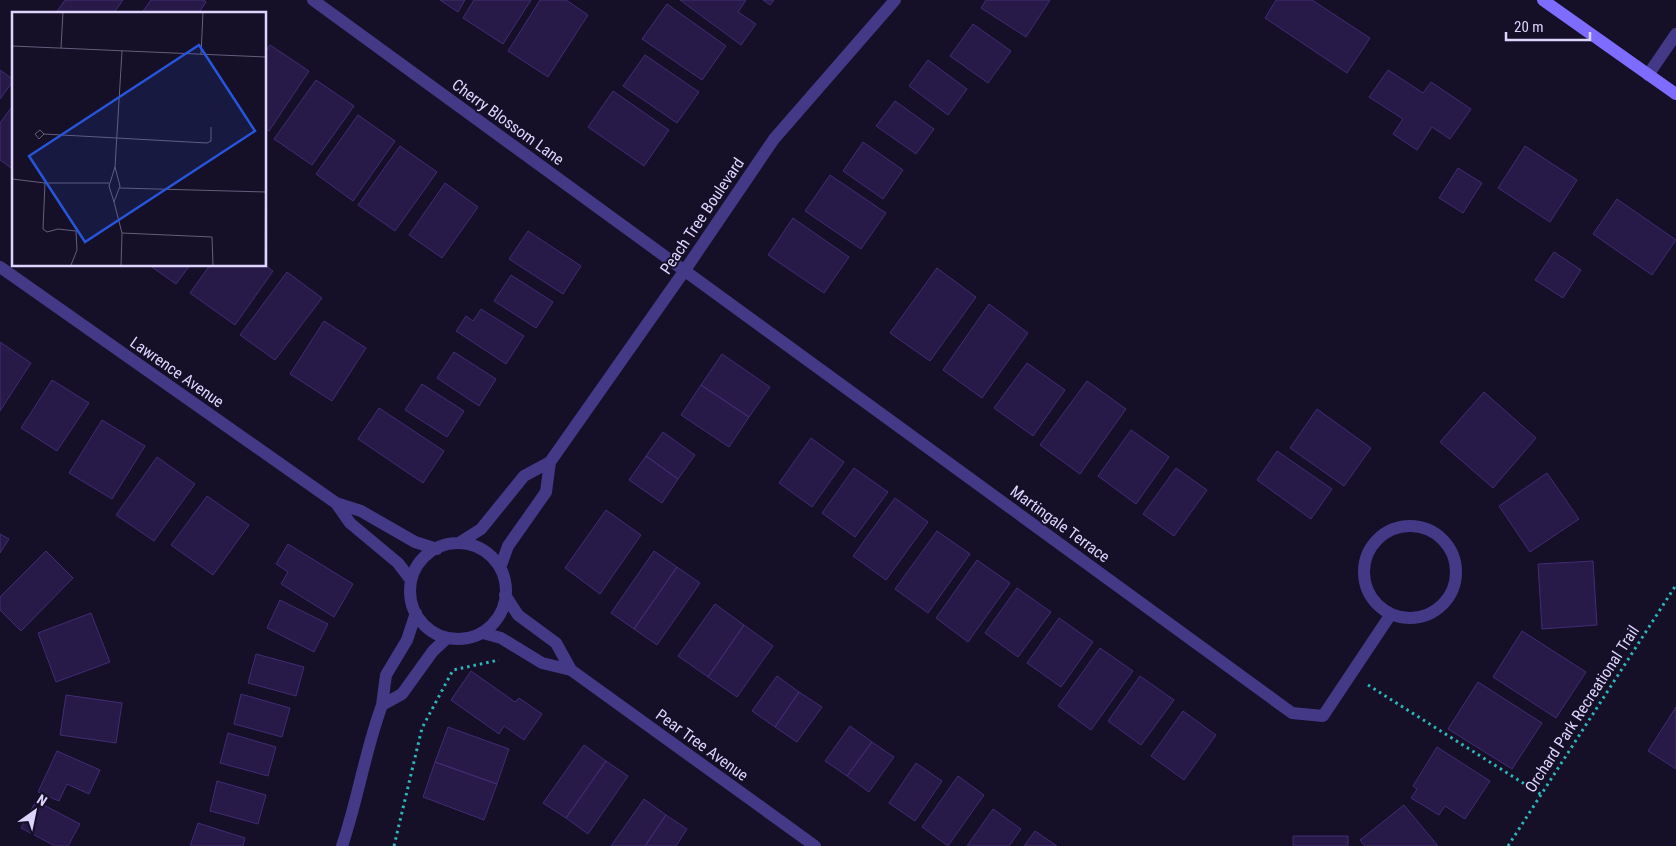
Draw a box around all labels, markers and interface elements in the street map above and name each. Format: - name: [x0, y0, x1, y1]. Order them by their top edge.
- scale bar: [1506, 10, 1590, 42]
- inset map: [12, 12, 266, 266]
- text: 20 m: [1514, 18, 1544, 36]
- street label: Cherry Blossom Lane: [448, 75, 568, 169]
- street label: Peach Tree Boulevard: [656, 154, 748, 278]
- street label: Lawrence Avenue: [126, 333, 228, 411]
- street label: Martingale Terrace: [1007, 482, 1113, 566]
- street label: Orchard Park Recreational Trail: [1521, 622, 1643, 796]
- street label: Pear Tree Avenue: [652, 705, 752, 785]
- north arrow: [10, 786, 60, 836]
- text: N: [34, 791, 50, 809]

